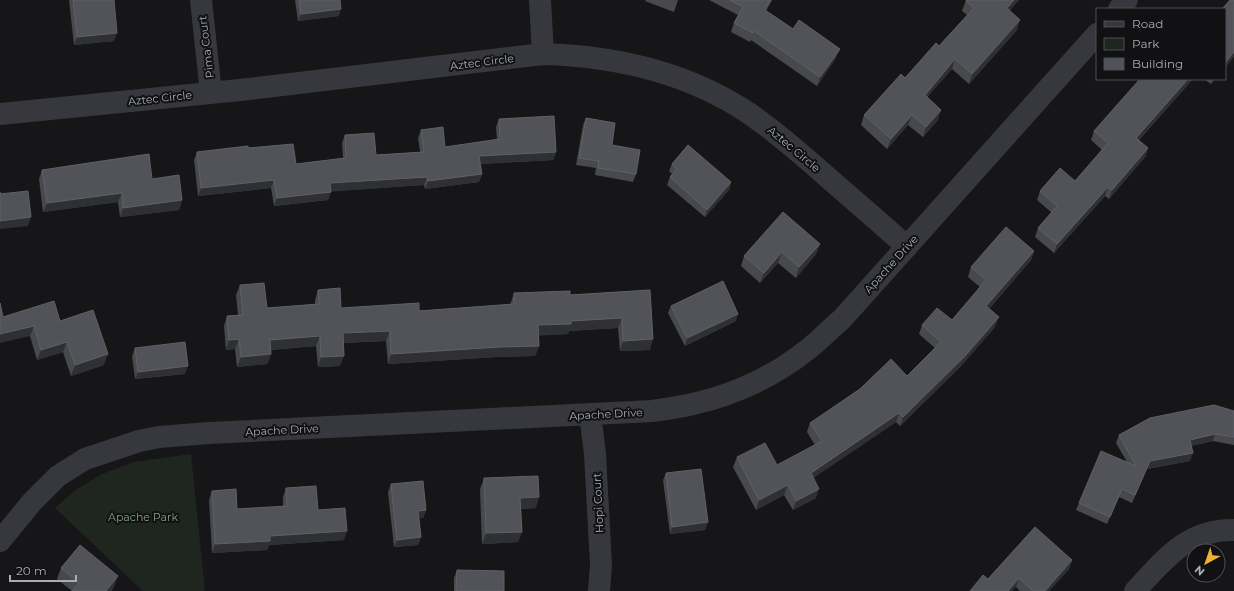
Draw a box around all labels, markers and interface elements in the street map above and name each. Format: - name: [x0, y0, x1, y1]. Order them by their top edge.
- legend: [1096, 8, 1226, 80]
- street label: Pima Court: [195, 14, 217, 79]
- text: Road: [1132, 16, 1163, 31]
- text: Park: [1132, 36, 1160, 51]
- street label: Aztec Circle: [449, 51, 515, 73]
- text: Building: [1132, 56, 1183, 71]
- street label: Aztec Circle: [127, 88, 193, 108]
- street label: Aztec Circle: [765, 123, 823, 175]
- street label: Apache Drive: [861, 232, 921, 296]
- street label: Apache Drive: [569, 405, 644, 423]
- street label: Apache Drive: [245, 421, 320, 439]
- street label: Hopi Court: [589, 472, 607, 533]
- park label: Apache Park: [108, 510, 178, 524]
- north arrow: [1186, 543, 1226, 583]
- scale bar: [10, 557, 76, 583]
- text: N: [1192, 562, 1207, 579]
- text: 20 m: [16, 563, 47, 578]

